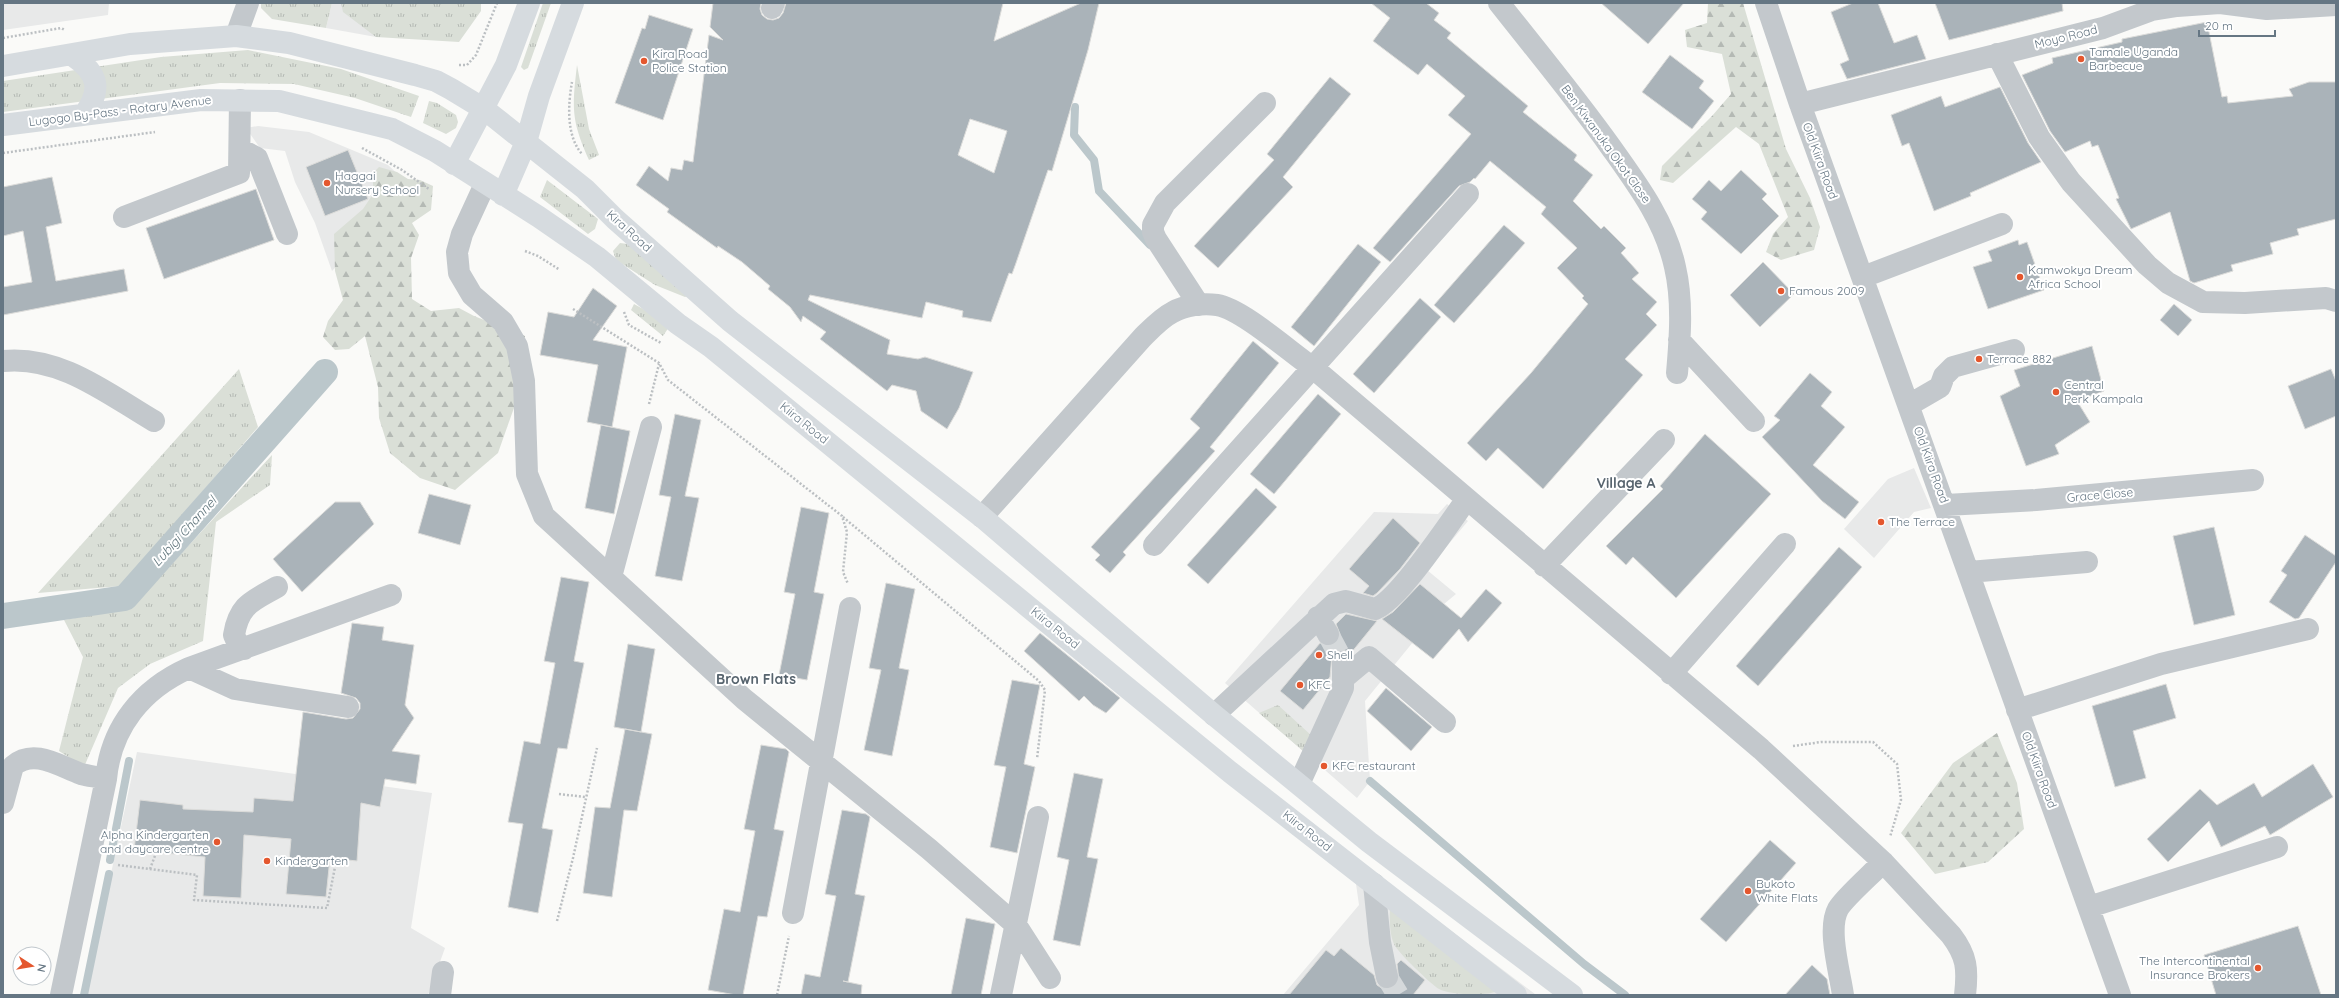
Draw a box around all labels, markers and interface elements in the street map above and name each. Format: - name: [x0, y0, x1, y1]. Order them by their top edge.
- scale bar: [2199, 12, 2275, 38]
- text: 20 m: [2205, 18, 2233, 33]
- street label: Moyo Road: [2033, 21, 2099, 52]
- place label: Tamale Uganda Barbecue: [2089, 44, 2178, 73]
- place label: Kira Road Police Station: [652, 46, 727, 75]
- marker: Tamale Uganda Barbecue: [2076, 54, 2086, 64]
- marker: Kira Road Police Station: [639, 56, 649, 66]
- street label: Ben Kiwanuka Okot Close: [1558, 82, 1654, 206]
- street label: Lugogo By-Pass - Rotary Avenue: [28, 92, 212, 129]
- street label: Old Kiira Road: [1800, 120, 1841, 201]
- place label: Haggai Nursery School: [335, 168, 419, 197]
- marker: Haggai Nursery School: [322, 178, 332, 188]
- street label: Kira Road: [604, 206, 655, 255]
- place label: Kamwokya Dream Africa School: [2028, 262, 2132, 291]
- marker: Kamwokya Dream Africa School: [2015, 272, 2025, 282]
- place label: Famous 2009: [1789, 283, 1865, 298]
- marker: Famous 2009: [1776, 286, 1786, 296]
- place label: Terrace 882: [1987, 351, 2052, 366]
- marker: Terrace 882: [1974, 354, 1984, 364]
- place label: Central Perk Kampala: [2064, 377, 2143, 406]
- marker: Central Perk Kampala: [2051, 387, 2061, 397]
- street label: Kiira Road: [777, 399, 832, 447]
- street label: Old Kiira Road: [1911, 424, 1952, 505]
- district label: Village A: [1597, 474, 1656, 492]
- street label: Grace Close: [2066, 484, 2134, 505]
- water label: Lubigi Channel: [148, 491, 221, 569]
- place label: The Terrace: [1889, 514, 1955, 529]
- marker: The Terrace: [1876, 517, 1886, 527]
- street label: Kiira Road: [1028, 604, 1083, 652]
- place label: Shell: [1327, 647, 1353, 662]
- marker: Shell: [1314, 650, 1324, 660]
- district label: Brown Flats: [716, 670, 796, 688]
- place label: KFC: [1308, 677, 1331, 692]
- marker: KFC: [1295, 680, 1305, 690]
- street label: Old Kiira Road: [2019, 729, 2060, 810]
- place label: KFC restaurant: [1332, 758, 1415, 773]
- marker: KFC restaurant: [1319, 761, 1329, 771]
- street label: Kiira Road: [1280, 807, 1335, 854]
- place label: Alpha Kindergarten and daycare centre: [100, 827, 209, 856]
- marker: Alpha Kindergarten and daycare centre: [212, 837, 222, 847]
- place label: Kindergarten: [275, 853, 348, 868]
- marker: Kindergarten: [262, 856, 272, 866]
- place label: Bukoto White Flats: [1756, 876, 1818, 905]
- marker: Bukoto White Flats: [1743, 886, 1753, 896]
- north arrow: [12, 946, 52, 986]
- place label: The Intercontinental Insurance Brokers: [2139, 953, 2250, 982]
- text: N: [34, 963, 49, 973]
- marker: The Intercontinental Insurance Brokers: [2253, 963, 2263, 973]

